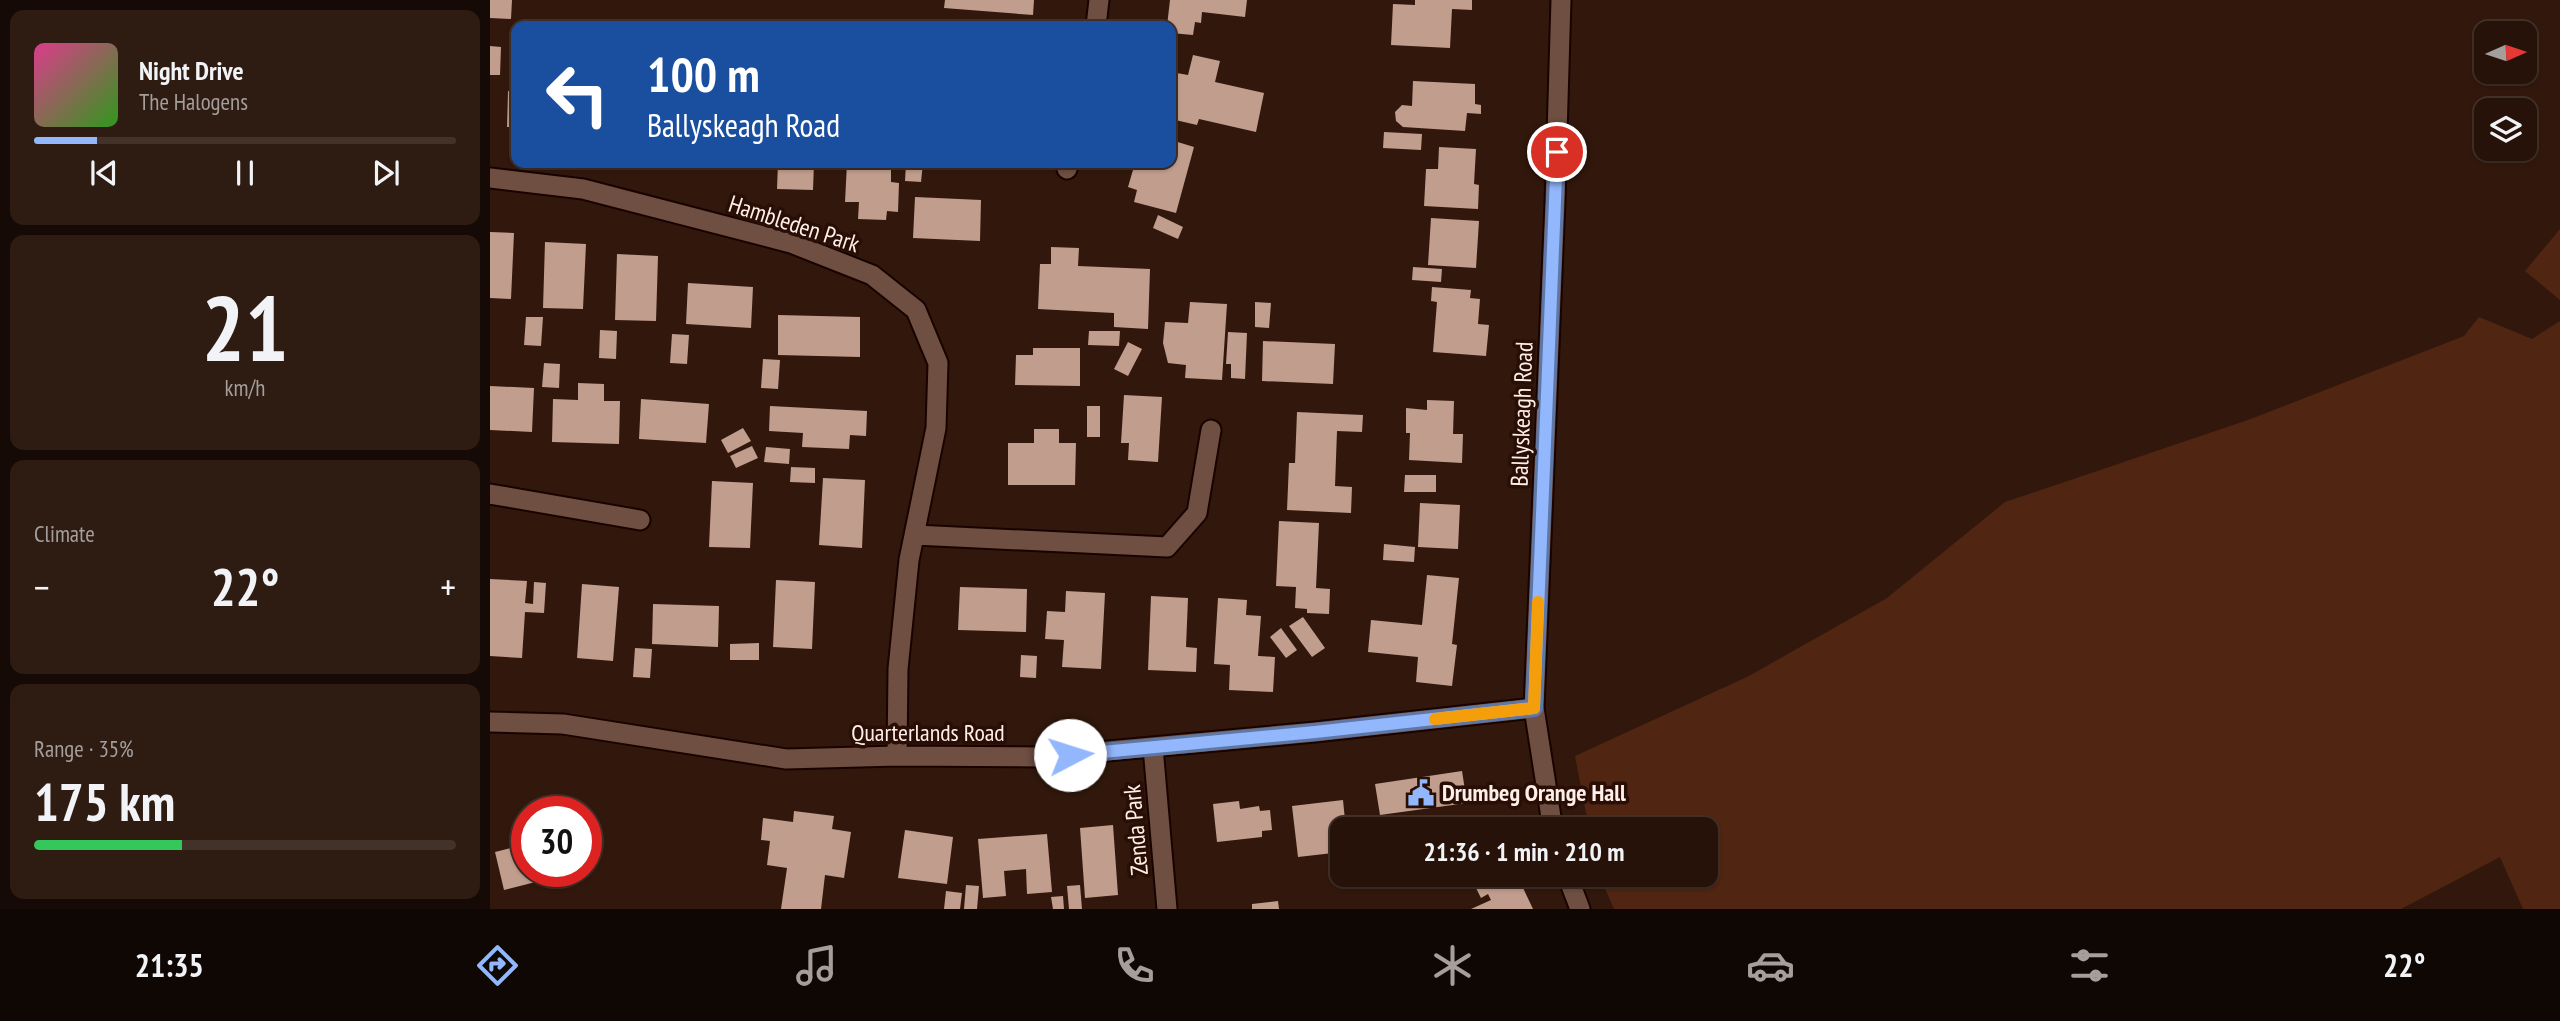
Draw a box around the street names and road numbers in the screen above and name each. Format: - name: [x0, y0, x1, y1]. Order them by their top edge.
- street label: Hambleden Park: [725, 188, 864, 259]
- street label: Ballyskeagh Road: [1503, 341, 1540, 487]
- street label: Quarterlands Road: [851, 717, 1005, 748]
- street label: Zenda Park: [1116, 783, 1155, 877]

